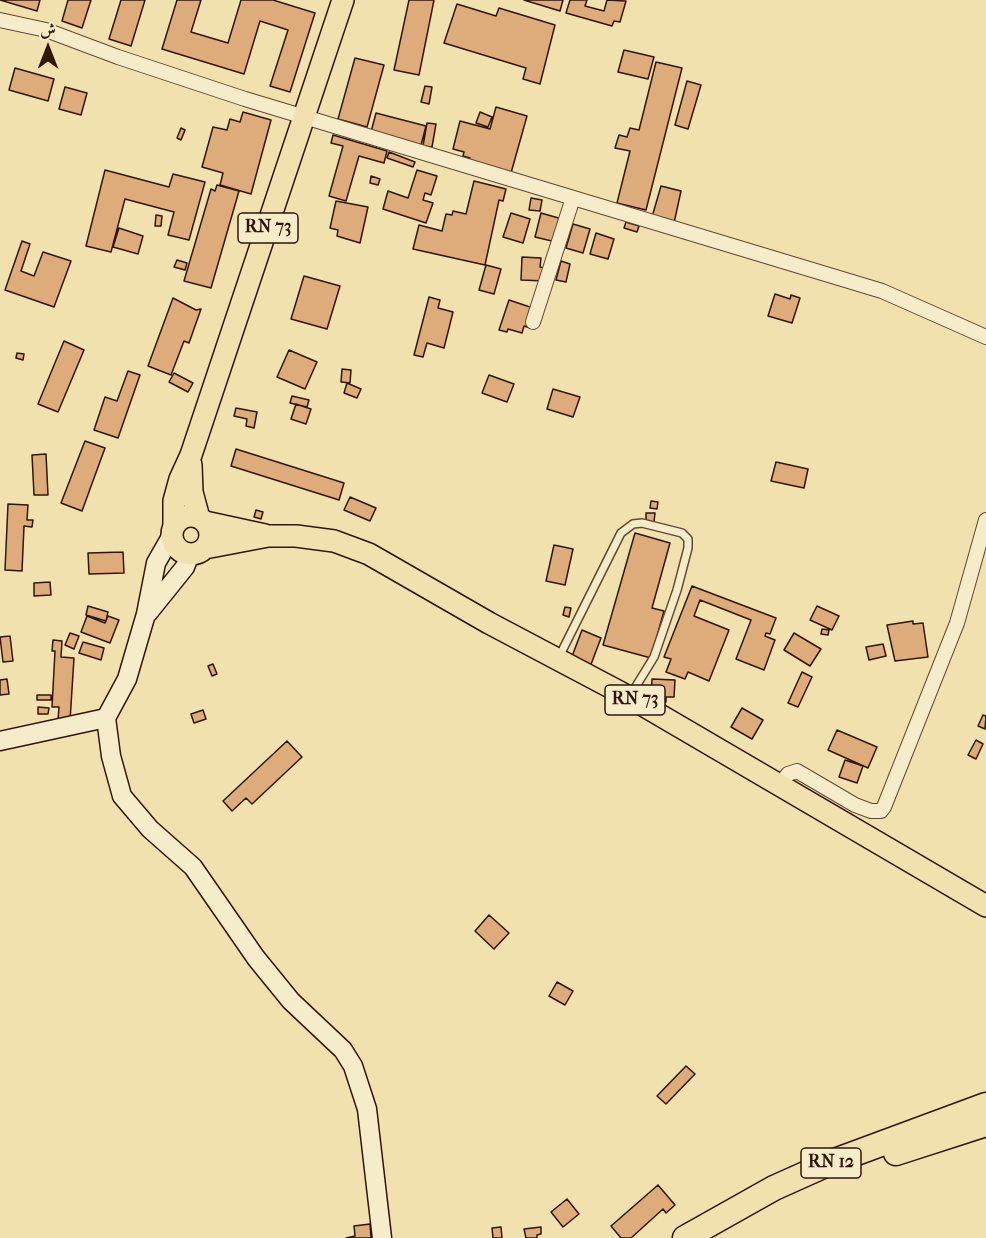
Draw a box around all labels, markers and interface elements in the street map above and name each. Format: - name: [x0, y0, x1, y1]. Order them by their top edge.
- north arrow: [18, 18, 78, 78]
- text: ش: [40, 20, 56, 39]
- road number: RN 73: [238, 213, 298, 243]
- road number: RN 73: [605, 685, 665, 715]
- road number: RN 12: [801, 1148, 861, 1178]

